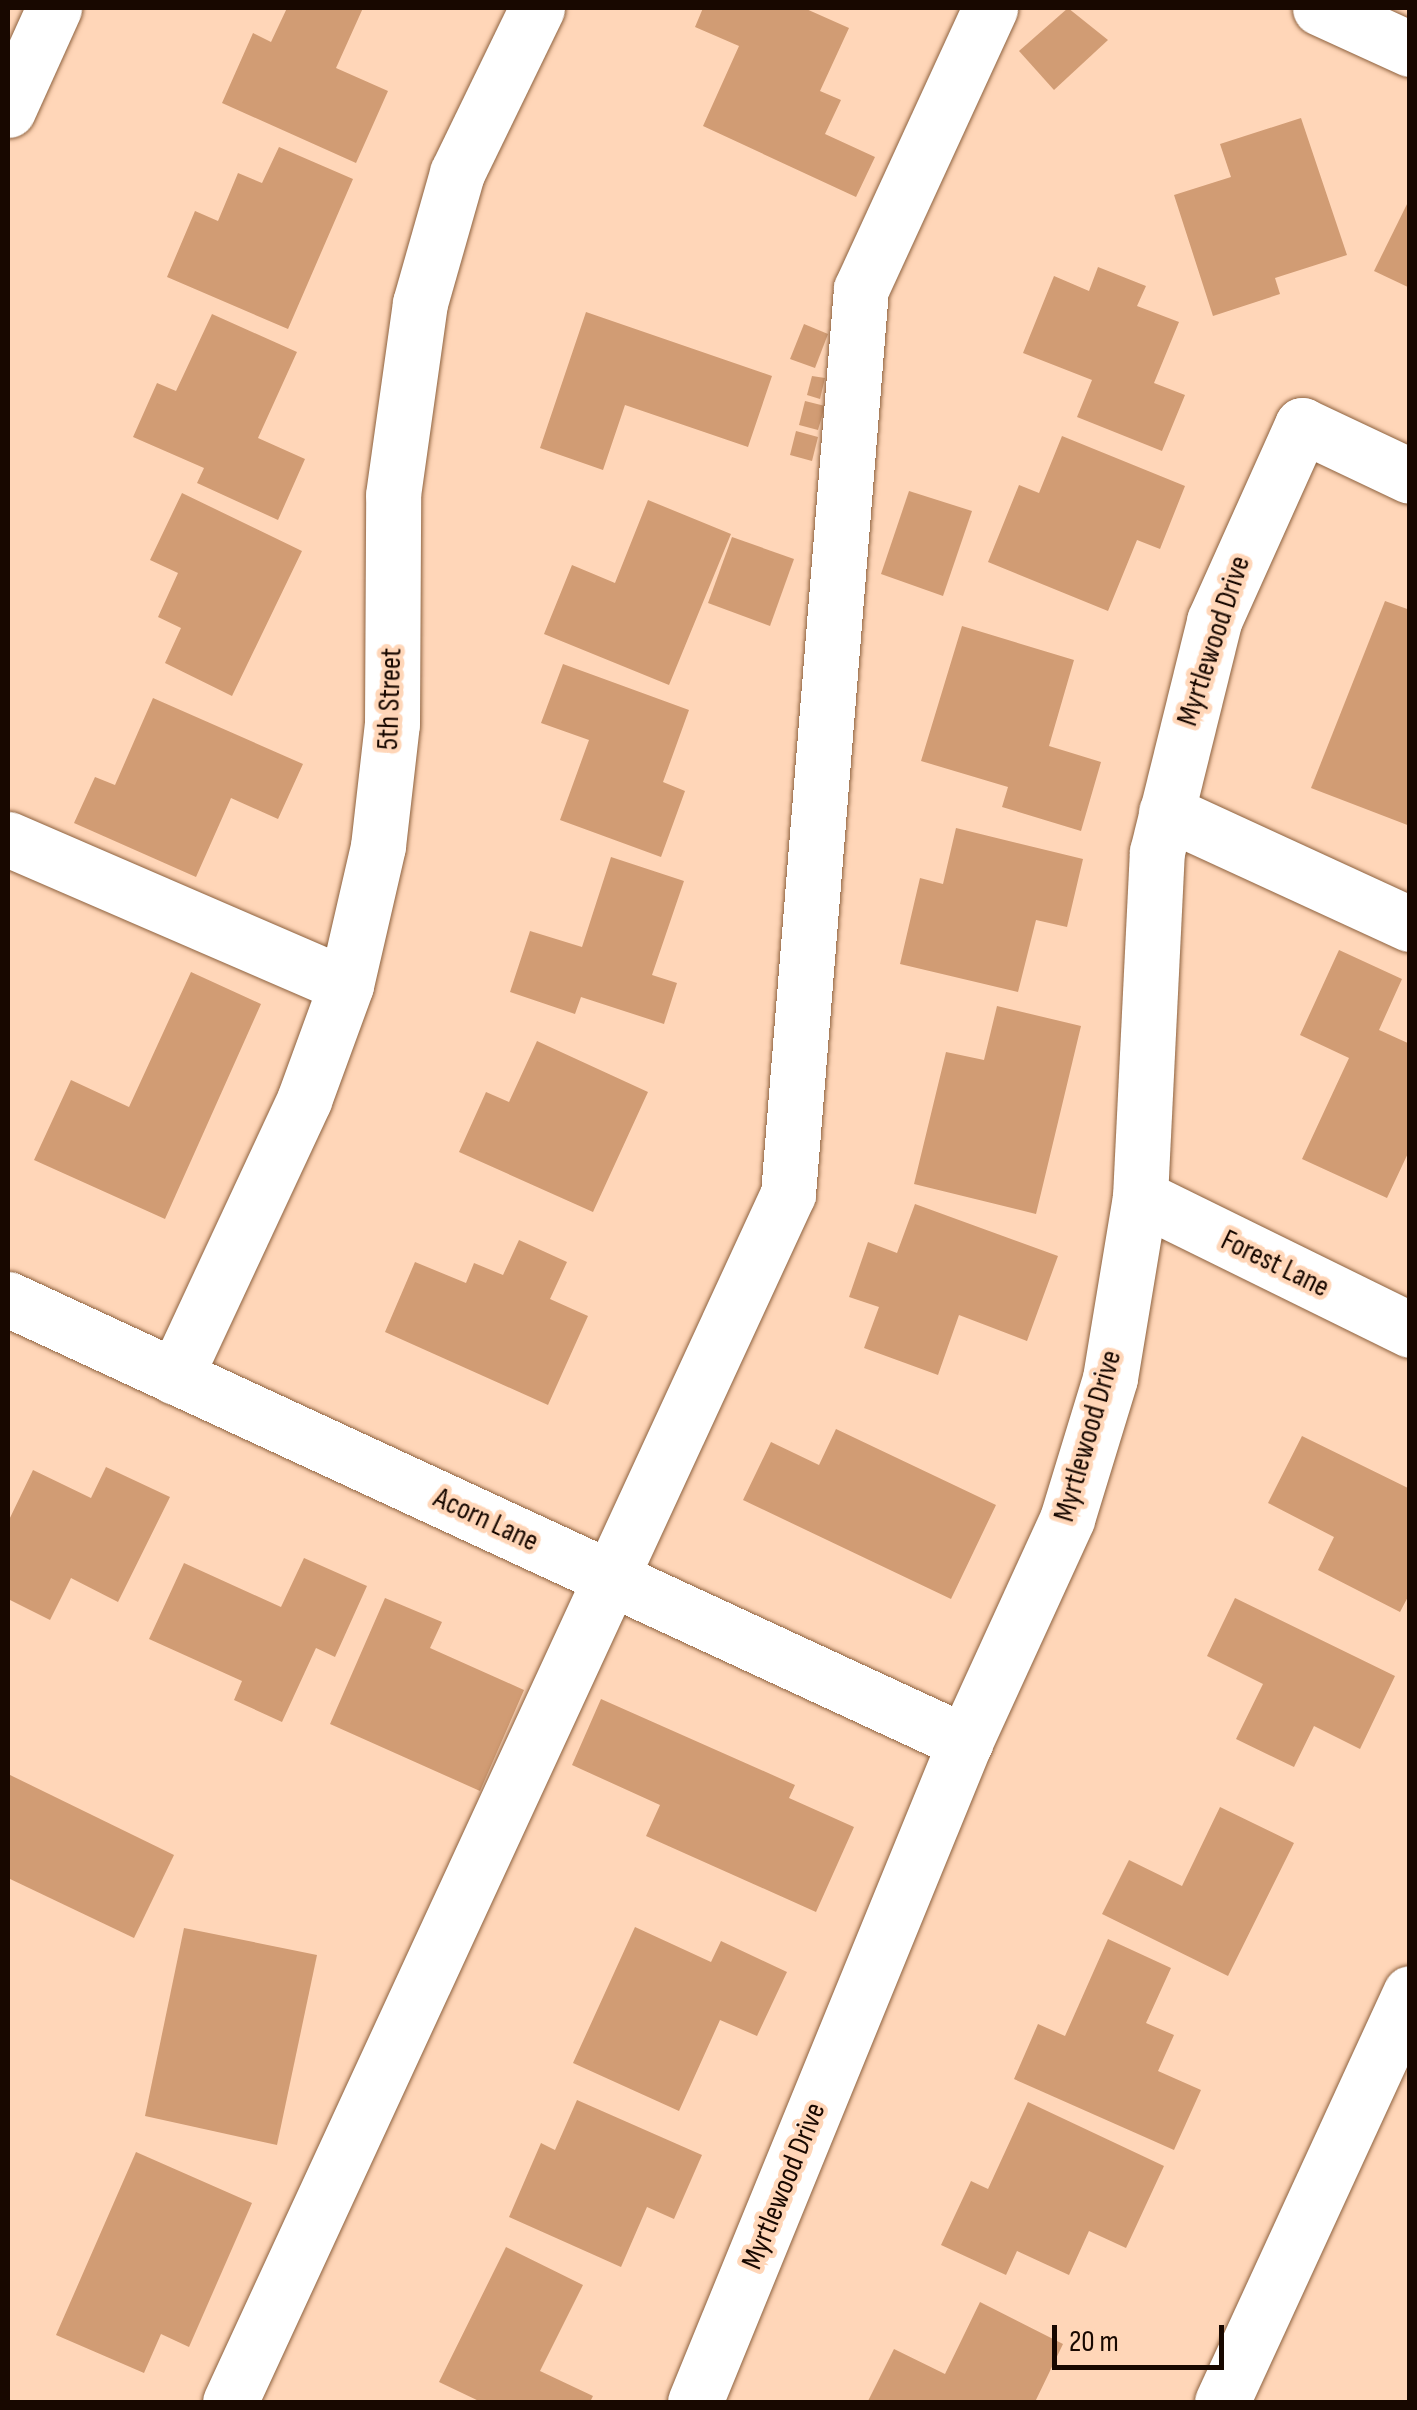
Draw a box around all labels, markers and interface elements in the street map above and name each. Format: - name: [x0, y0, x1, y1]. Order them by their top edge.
- street label: Myrtlewood Drive: [1170, 552, 1258, 730]
- street label: 5th Street: [370, 647, 410, 751]
- street label: Forest Lane: [1215, 1222, 1335, 1306]
- street label: Myrtlewood Drive: [1046, 1346, 1130, 1526]
- street label: Acorn Lane: [428, 1480, 544, 1560]
- street label: Myrtlewood Drive: [734, 2098, 834, 2274]
- scale bar: [1057, 2305, 1230, 2367]
- text: 20 m: [1069, 2324, 1119, 2360]

